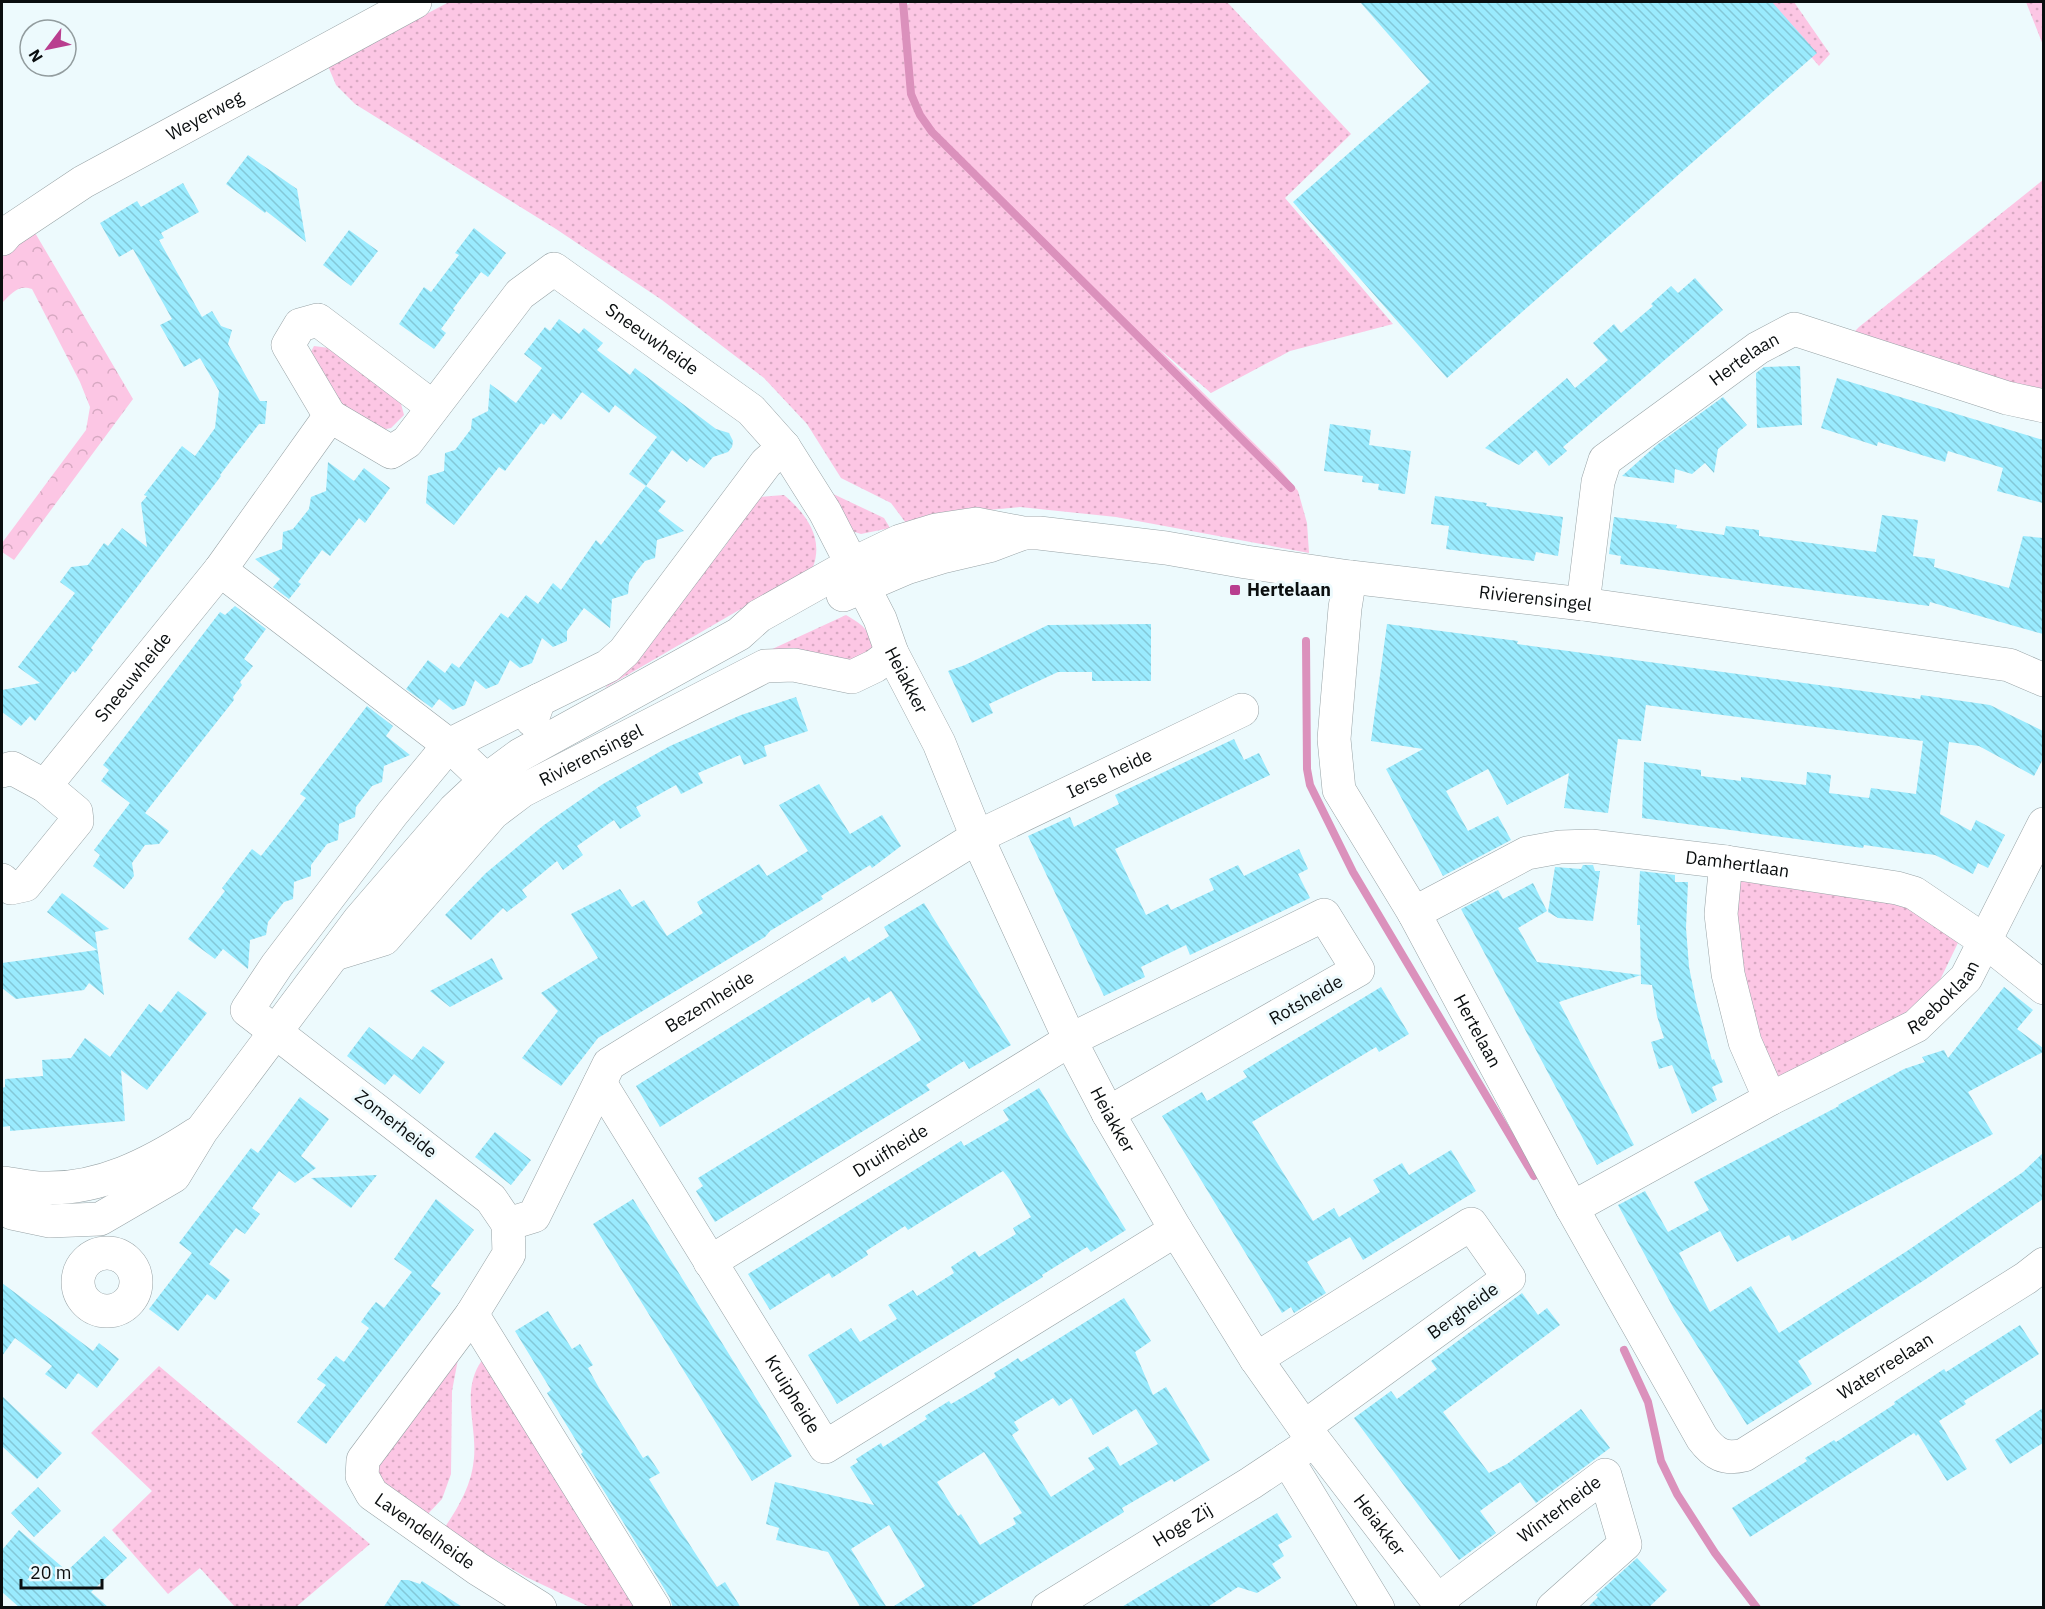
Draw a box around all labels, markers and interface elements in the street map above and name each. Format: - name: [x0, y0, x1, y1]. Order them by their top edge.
- north arrow: [18, 18, 78, 78]
- text: N: [24, 46, 47, 66]
- street label: Weyerweg: [162, 85, 248, 146]
- street label: Sneeuwheide: [601, 298, 704, 380]
- street label: Hertelaan: [1704, 327, 1783, 391]
- place label: Hertelaan: [1247, 578, 1331, 601]
- street label: Rivierensingel: [1478, 580, 1594, 616]
- marker: Hertelaan: [1228, 583, 1242, 597]
- street label: Sneeuwheide: [89, 627, 176, 727]
- street label: Heiakker: [880, 643, 934, 717]
- street label: Rivierensingel: [535, 719, 647, 791]
- street label: Ierse heide: [1063, 743, 1156, 803]
- street label: Damhertlaan: [1684, 845, 1791, 883]
- street label: Reeboklaan: [1903, 956, 1984, 1039]
- street label: Bezemheide: [661, 965, 758, 1038]
- street label: Rotsheide: [1265, 969, 1347, 1030]
- street label: Hertelaan: [1449, 990, 1507, 1071]
- street label: Heiakker: [1085, 1083, 1141, 1157]
- street label: Zomerheide: [351, 1085, 442, 1163]
- street label: Druifheide: [848, 1118, 932, 1182]
- street label: Bergheide: [1423, 1277, 1503, 1344]
- street label: Waterreelaan: [1833, 1327, 1937, 1405]
- street label: Kruipheide: [760, 1351, 826, 1438]
- street label: Winterheide: [1513, 1470, 1605, 1548]
- street label: Lavendelheide: [370, 1488, 480, 1574]
- street label: Heiakker: [1349, 1489, 1411, 1561]
- street label: Hoge Zij: [1148, 1498, 1216, 1552]
- scale bar: [21, 1552, 102, 1590]
- text: 20 m: [30, 1561, 72, 1584]

